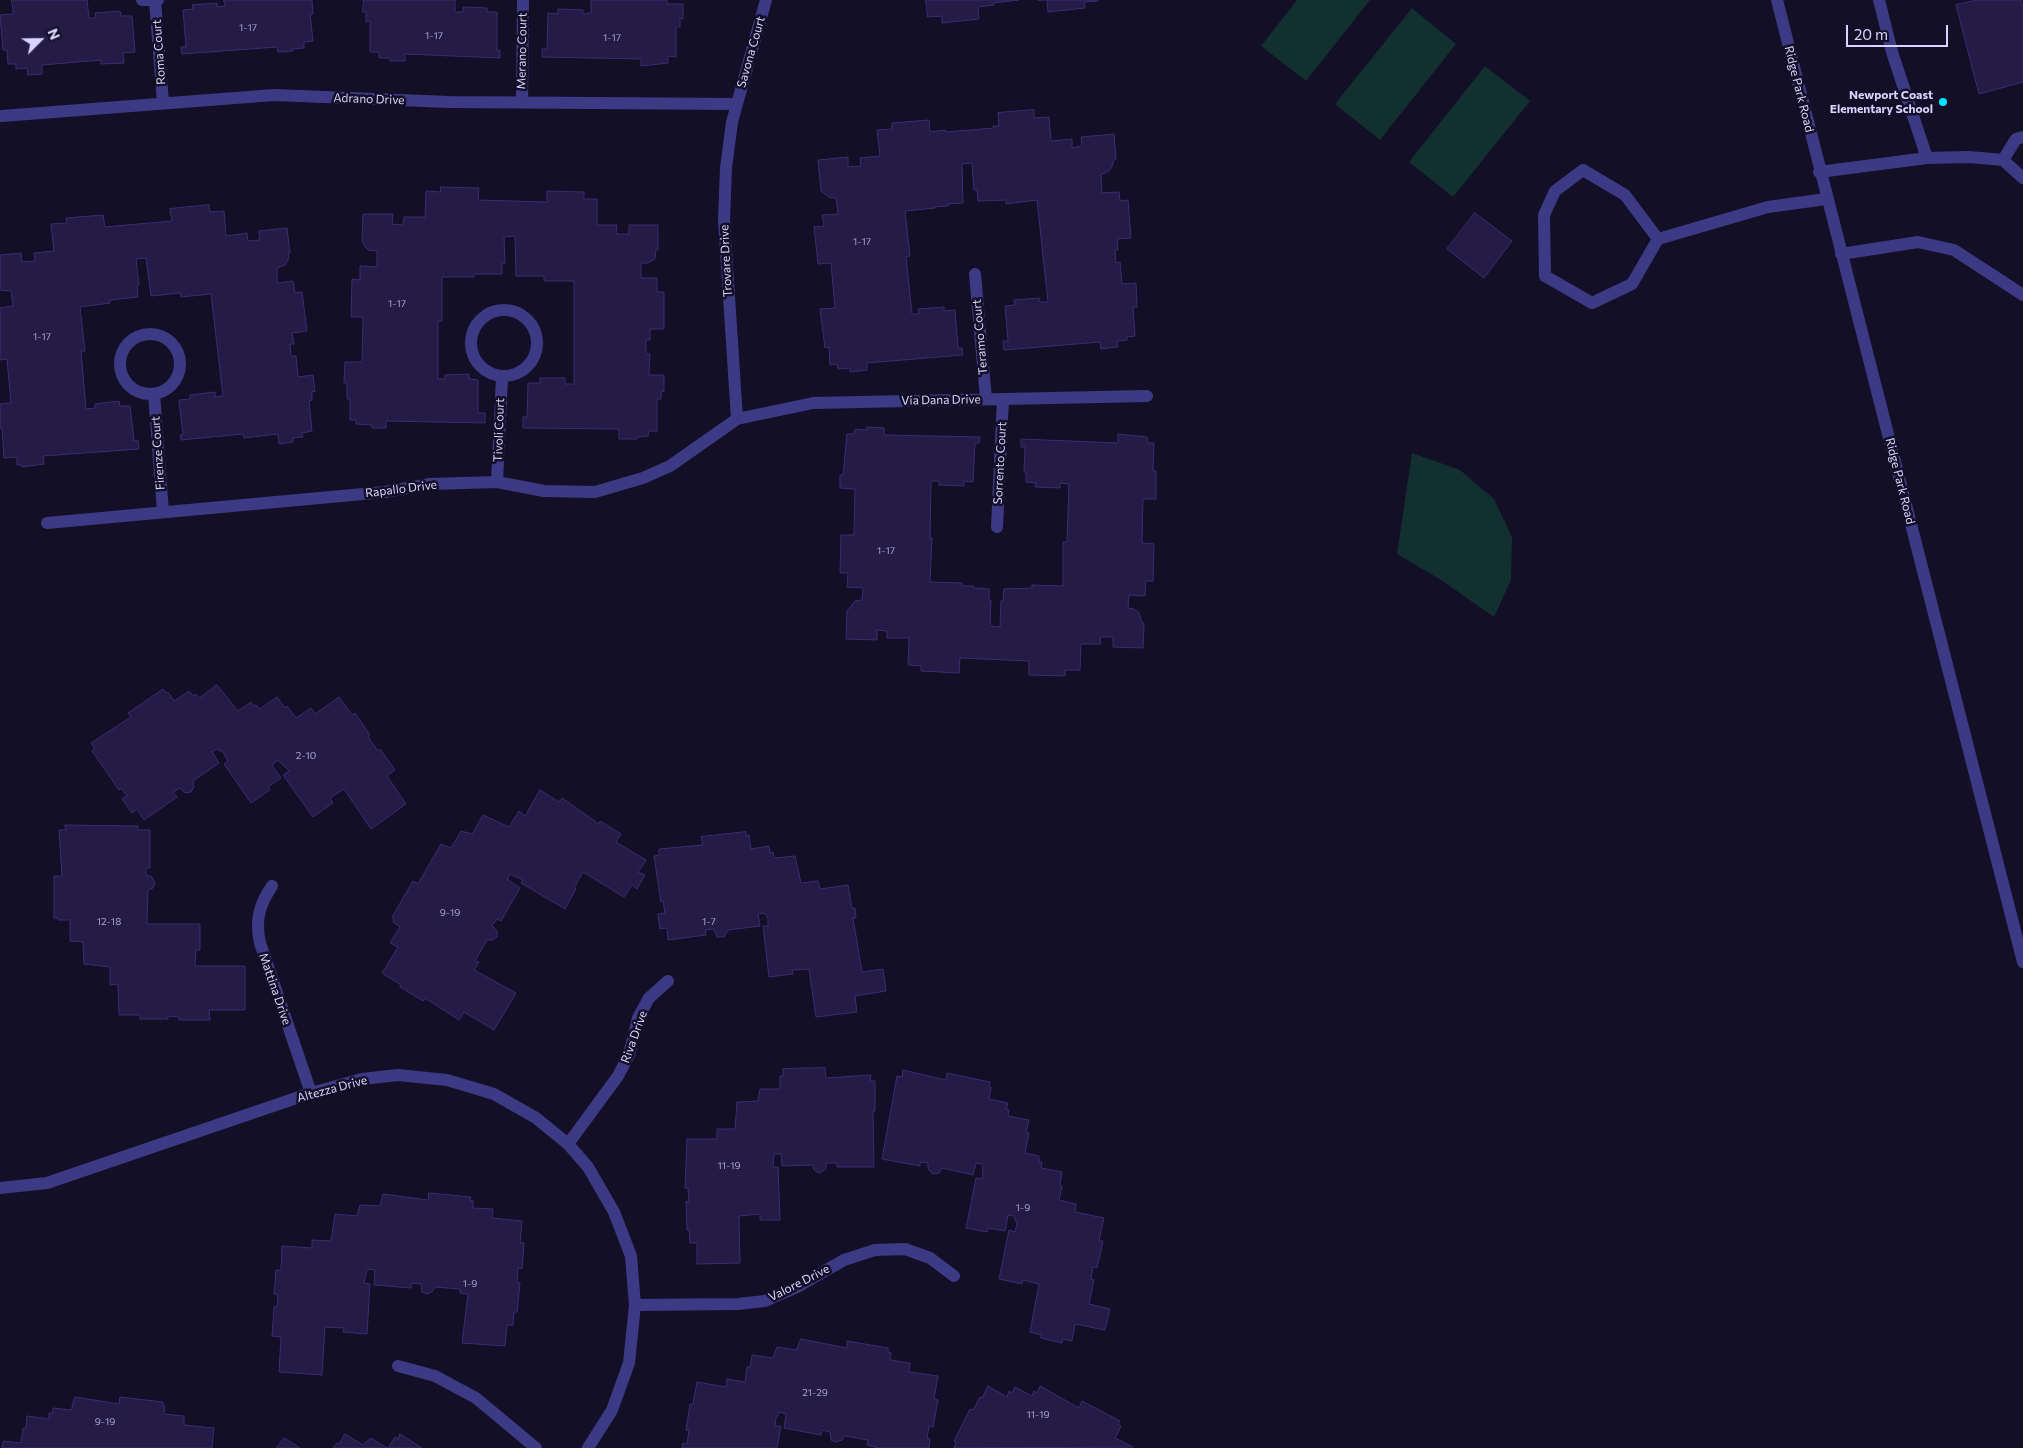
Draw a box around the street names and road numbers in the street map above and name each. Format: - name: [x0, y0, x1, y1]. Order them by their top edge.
- street label: Merano Court: [514, 12, 530, 90]
- street label: Savona Court: [734, 15, 768, 89]
- street label: Roma Court: [150, 19, 168, 85]
- street label: Ridge Park Road: [1781, 44, 1817, 134]
- street label: Adrano Drive: [333, 91, 405, 107]
- street label: Trovare Drive: [717, 224, 735, 298]
- street label: Teramo Court: [970, 299, 990, 375]
- street label: Via Dana Drive: [901, 392, 981, 408]
- street label: Tivoli Court: [491, 398, 507, 462]
- street label: Firenze Court: [148, 416, 168, 490]
- street label: Sorrento Court: [991, 421, 1009, 505]
- street label: Ridge Park Road: [1882, 436, 1918, 526]
- street label: Rapallo Drive: [364, 477, 438, 501]
- street label: Mattina Drive: [256, 951, 294, 1027]
- street label: Riva Drive: [618, 1009, 650, 1065]
- street label: Altezza Drive: [295, 1073, 369, 1105]
- street label: Valore Drive: [766, 1262, 832, 1304]

